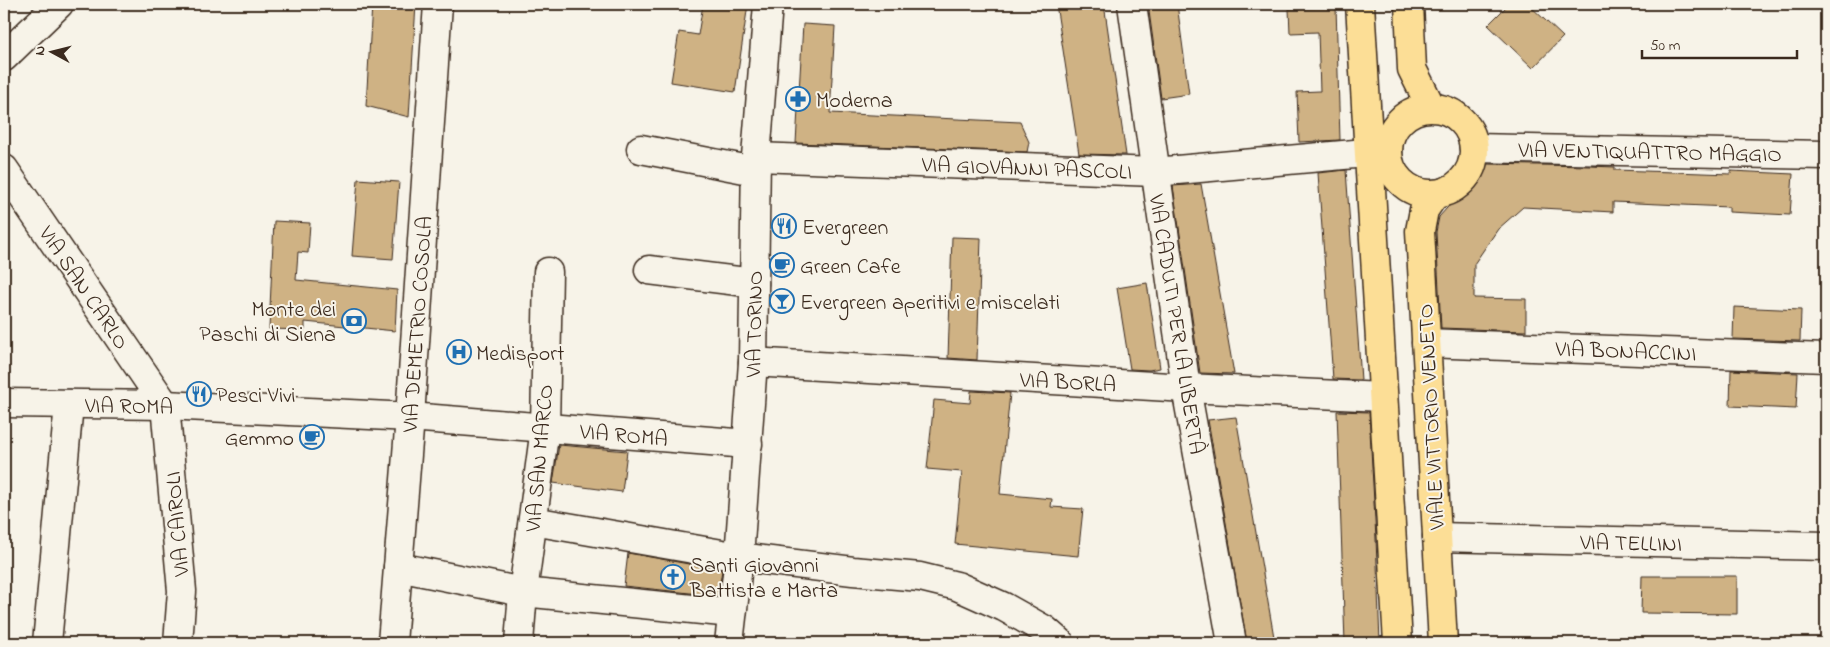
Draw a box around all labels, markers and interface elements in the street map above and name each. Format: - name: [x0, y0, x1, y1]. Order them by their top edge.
- north arrow: [28, 28, 78, 78]
- scale bar: [1642, 28, 1798, 60]
- text: 50 m: [1650, 35, 1681, 57]
- text: N: [30, 45, 52, 57]
- pharmacy icon: Moderna: [785, 86, 811, 112]
- place label: Moderna: [816, 86, 893, 118]
- street label: VIA VENTIQUATTRO MAGGIO: [1517, 136, 1782, 172]
- street label: VIA GIOVANNI PASCOLI: [920, 150, 1133, 190]
- street label: VIA CADUTI PER LA LIBERTÀ: [1139, 191, 1211, 457]
- restaurant icon: Evergreen: [771, 213, 797, 239]
- place label: Evergreen: [802, 213, 888, 246]
- street label: VIA DEMETRIO COSOLA: [395, 215, 443, 434]
- street label: VIA SAN CARLO: [29, 220, 136, 357]
- cafe icon: Green Cafe: [769, 252, 795, 278]
- place label: Green Cafe: [800, 252, 901, 284]
- street label: VIA TORINO: [739, 270, 773, 379]
- bar icon: Evergreen aperitivi e miscelati: [769, 288, 795, 314]
- place label: Evergreen aperitivi e miscelati: [800, 288, 1060, 321]
- place label: Monte dei Paschi di Siena: [199, 295, 336, 352]
- street label: VIALE VITTORIO VENETO: [1411, 303, 1455, 532]
- bank icon: Monte dei Paschi di Siena: [341, 308, 367, 334]
- street label: VIA BONACCINI: [1554, 335, 1697, 371]
- hospital icon: Medisport: [446, 339, 472, 365]
- place label: Medisport: [476, 339, 565, 371]
- street label: VIA BORLA: [1018, 365, 1117, 402]
- restaurant icon: Pesci Vivi: [186, 381, 212, 407]
- place label: Pesci Vivi: [216, 381, 296, 413]
- street label: VIA SAN MARCO: [519, 383, 563, 534]
- street label: VIA ROMA: [84, 391, 173, 425]
- street label: VIA ROMA: [577, 417, 669, 457]
- place label: Gemmo: [225, 424, 294, 456]
- cafe icon: Gemmo: [299, 424, 325, 450]
- street label: VIA CAIROLI: [158, 470, 200, 579]
- street label: VIA TELLINI: [1579, 528, 1682, 562]
- place label: Santi Giovanni Battista e Marta: [689, 551, 838, 608]
- church icon: Santi Giovanni Battista e Marta: [660, 564, 686, 590]

